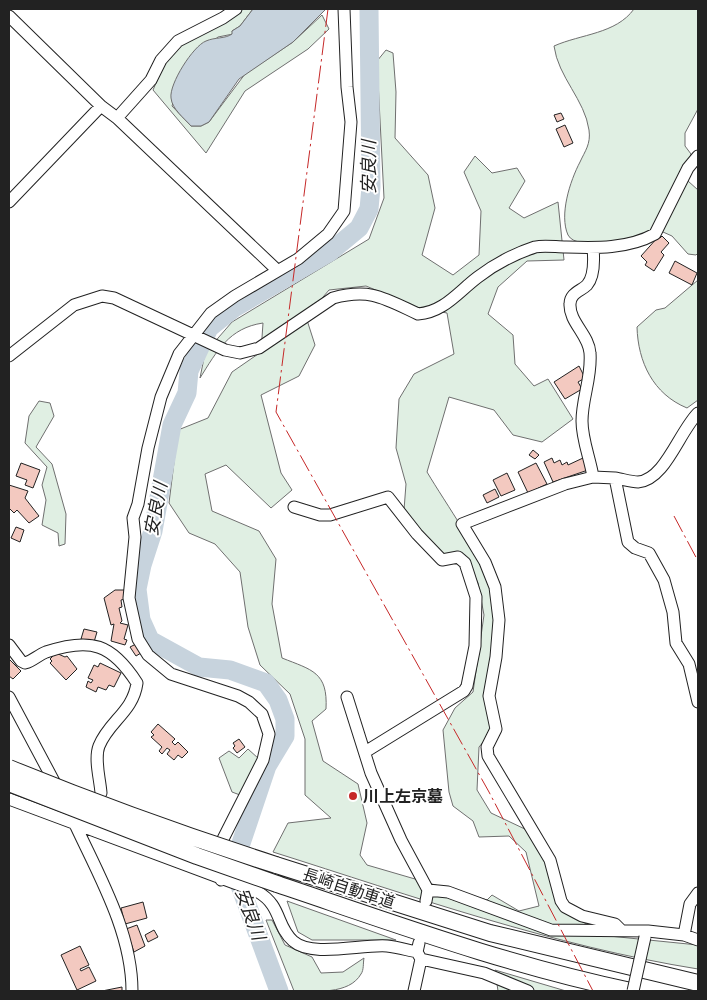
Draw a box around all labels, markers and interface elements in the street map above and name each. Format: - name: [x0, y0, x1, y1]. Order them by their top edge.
- water label: 安良川: [358, 138, 380, 194]
- water label: 安良川: [140, 478, 172, 538]
- place label: 川上左京墓: [363, 787, 443, 806]
- marker: 川上左京墓: [347, 790, 359, 802]
- street label: 長崎自動車道: [300, 865, 397, 912]
- water label: 安良川: [230, 885, 270, 945]

